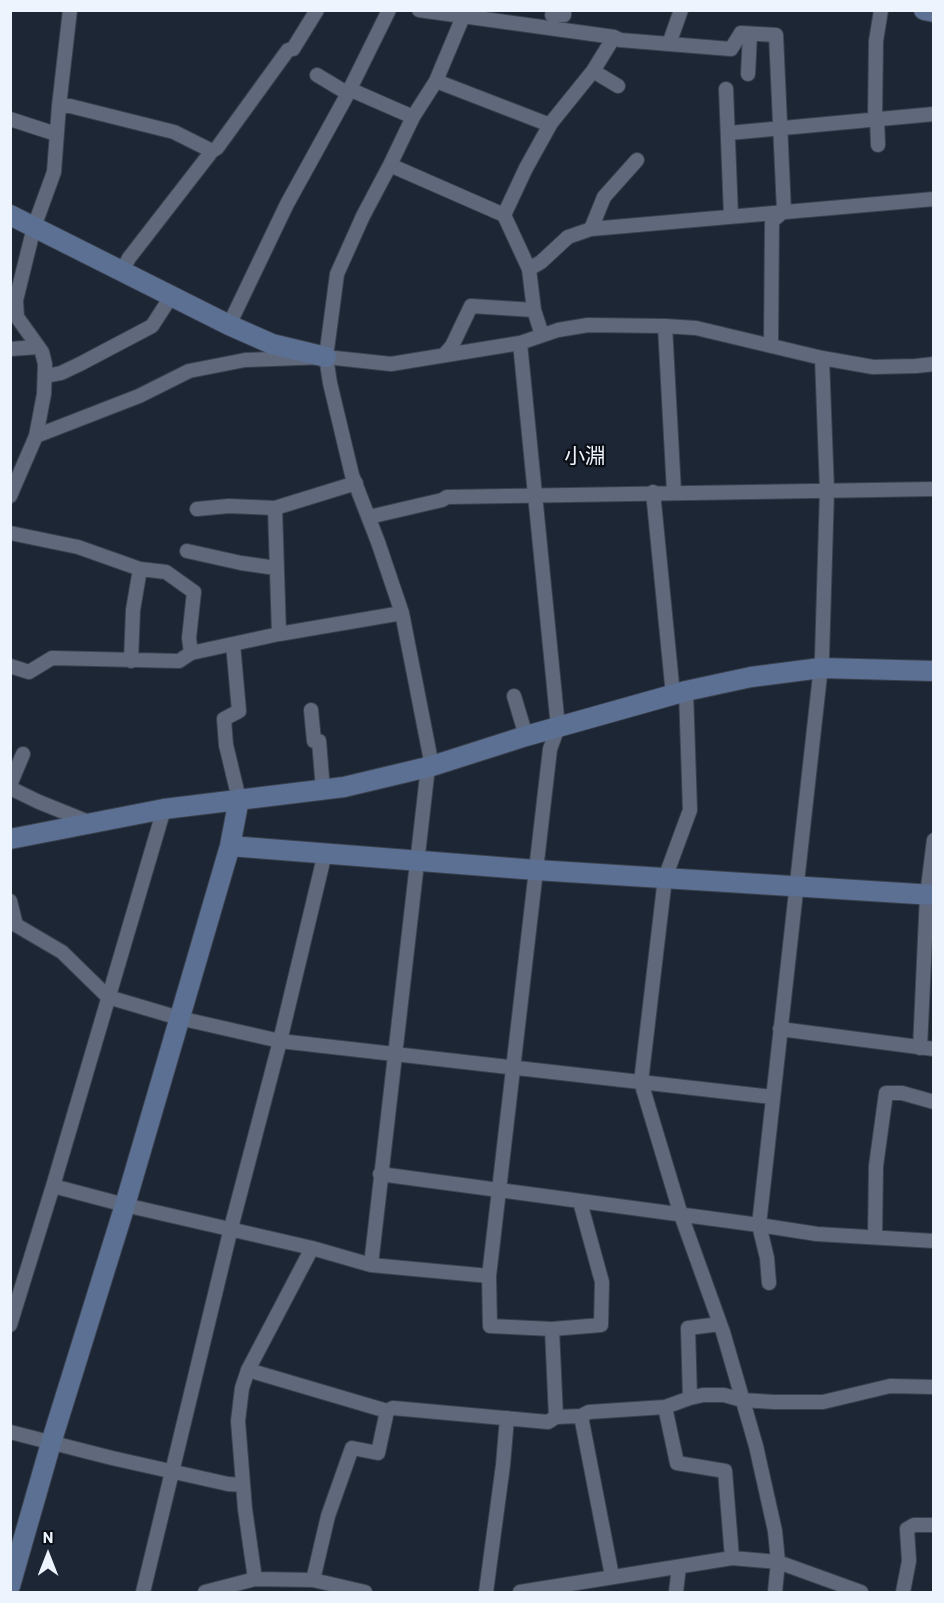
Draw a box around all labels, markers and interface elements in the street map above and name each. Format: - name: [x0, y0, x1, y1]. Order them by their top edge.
- district label: 小淵: [564, 443, 606, 469]
- north arrow: [18, 1525, 78, 1585]
- text: N: [43, 1527, 53, 1546]

